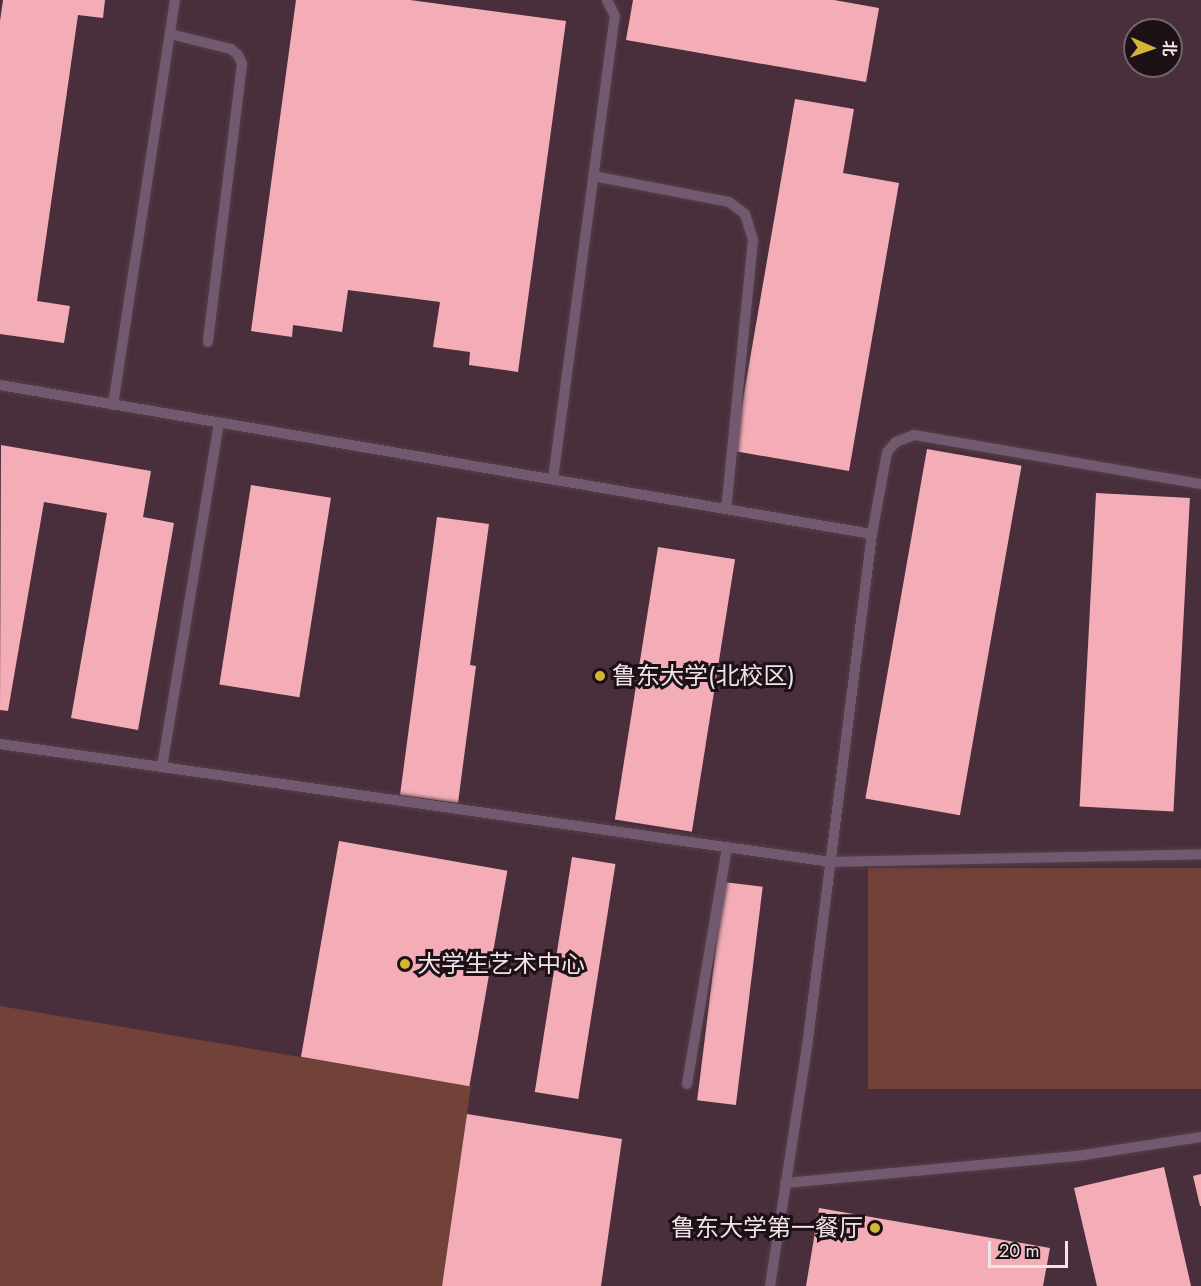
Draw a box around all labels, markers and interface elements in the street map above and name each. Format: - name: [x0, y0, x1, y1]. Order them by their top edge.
- north arrow: [1123, 18, 1183, 78]
- text: 北: [1158, 40, 1181, 57]
- place label: 鲁东大学(北校区): [612, 662, 795, 690]
- marker: 鲁东大学(北校区): [593, 669, 607, 683]
- place label: 大学生艺术中心: [417, 950, 585, 978]
- marker: 大学生艺术中心: [398, 957, 412, 971]
- place label: 鲁东大学第一餐厅: [671, 1214, 863, 1242]
- marker: 鲁东大学第一餐厅: [868, 1221, 882, 1235]
- scale bar: [991, 1229, 1070, 1267]
- text: 20 m: [999, 1238, 1039, 1264]

